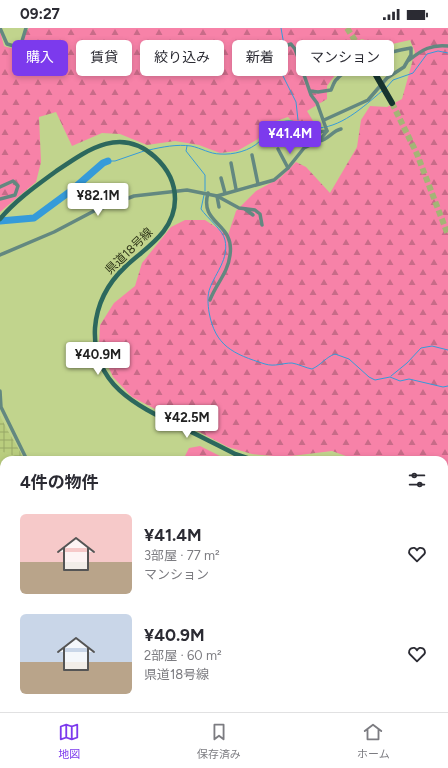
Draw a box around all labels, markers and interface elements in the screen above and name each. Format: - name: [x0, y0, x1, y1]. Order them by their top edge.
- text: 09:27: [20, 5, 60, 23]
- chip: 購入: [12, 40, 68, 76]
- chip: 賃貸: [76, 40, 132, 76]
- chip: 絞り込み: [140, 40, 224, 76]
- chip: 新着: [232, 40, 288, 76]
- chip: マンション: [296, 40, 394, 76]
- pin: ¥41.4M: [257, 121, 323, 155]
- text: ¥41.4M: [268, 126, 312, 141]
- pin: ¥82.1M: [65, 183, 131, 217]
- text: ¥82.1M: [76, 188, 120, 203]
- street label: 県道18号線: [102, 225, 156, 277]
- pin: ¥40.9M: [65, 342, 131, 376]
- text: ¥40.9M: [75, 347, 121, 362]
- pin: ¥42.5M: [154, 405, 220, 439]
- text: ¥42.5M: [164, 410, 210, 425]
- icon: filters: [406, 469, 428, 491]
- text: 4件の物件: [20, 472, 99, 492]
- text: ¥41.4M: [144, 525, 202, 545]
- icon: home: [52, 530, 100, 578]
- icon: heart: [406, 543, 428, 565]
- text: 3部屋 · 77 m²: [144, 548, 220, 563]
- text: マンション: [144, 567, 209, 582]
- text: ¥40.9M: [144, 625, 205, 645]
- icon: home: [52, 630, 100, 678]
- icon: heart: [406, 643, 428, 665]
- text: 2部屋 · 60 m²: [144, 648, 222, 663]
- text: 県道18号線: [144, 667, 209, 682]
- tab: 地図: [58, 721, 80, 761]
- tab: 保存済み: [197, 721, 241, 761]
- tab: ホーム: [357, 721, 390, 761]

